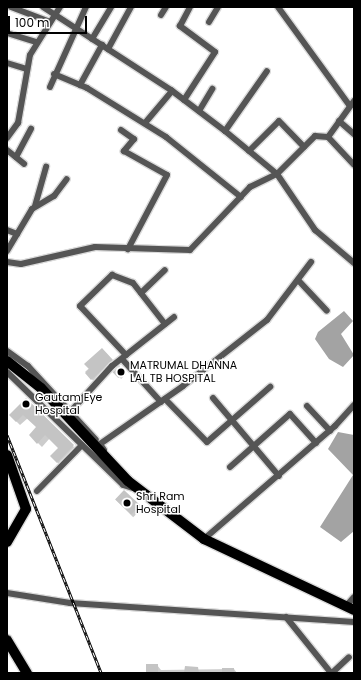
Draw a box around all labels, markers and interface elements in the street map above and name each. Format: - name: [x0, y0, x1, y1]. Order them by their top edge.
- scale bar: [10, 8, 89, 34]
- text: 100 m: [15, 14, 49, 31]
- place label: MATRUMAL DHANNA LAL TB HOSPITAL: [130, 359, 237, 385]
- marker: MATRUMAL DHANNA LAL TB HOSPITAL: [115, 366, 127, 378]
- place label: Gautam Eye Hospital: [35, 391, 102, 417]
- marker: Gautam Eye Hospital: [20, 398, 32, 410]
- place label: Shri Ram Hospital: [136, 490, 185, 516]
- marker: Shri Ram Hospital: [121, 497, 133, 509]

